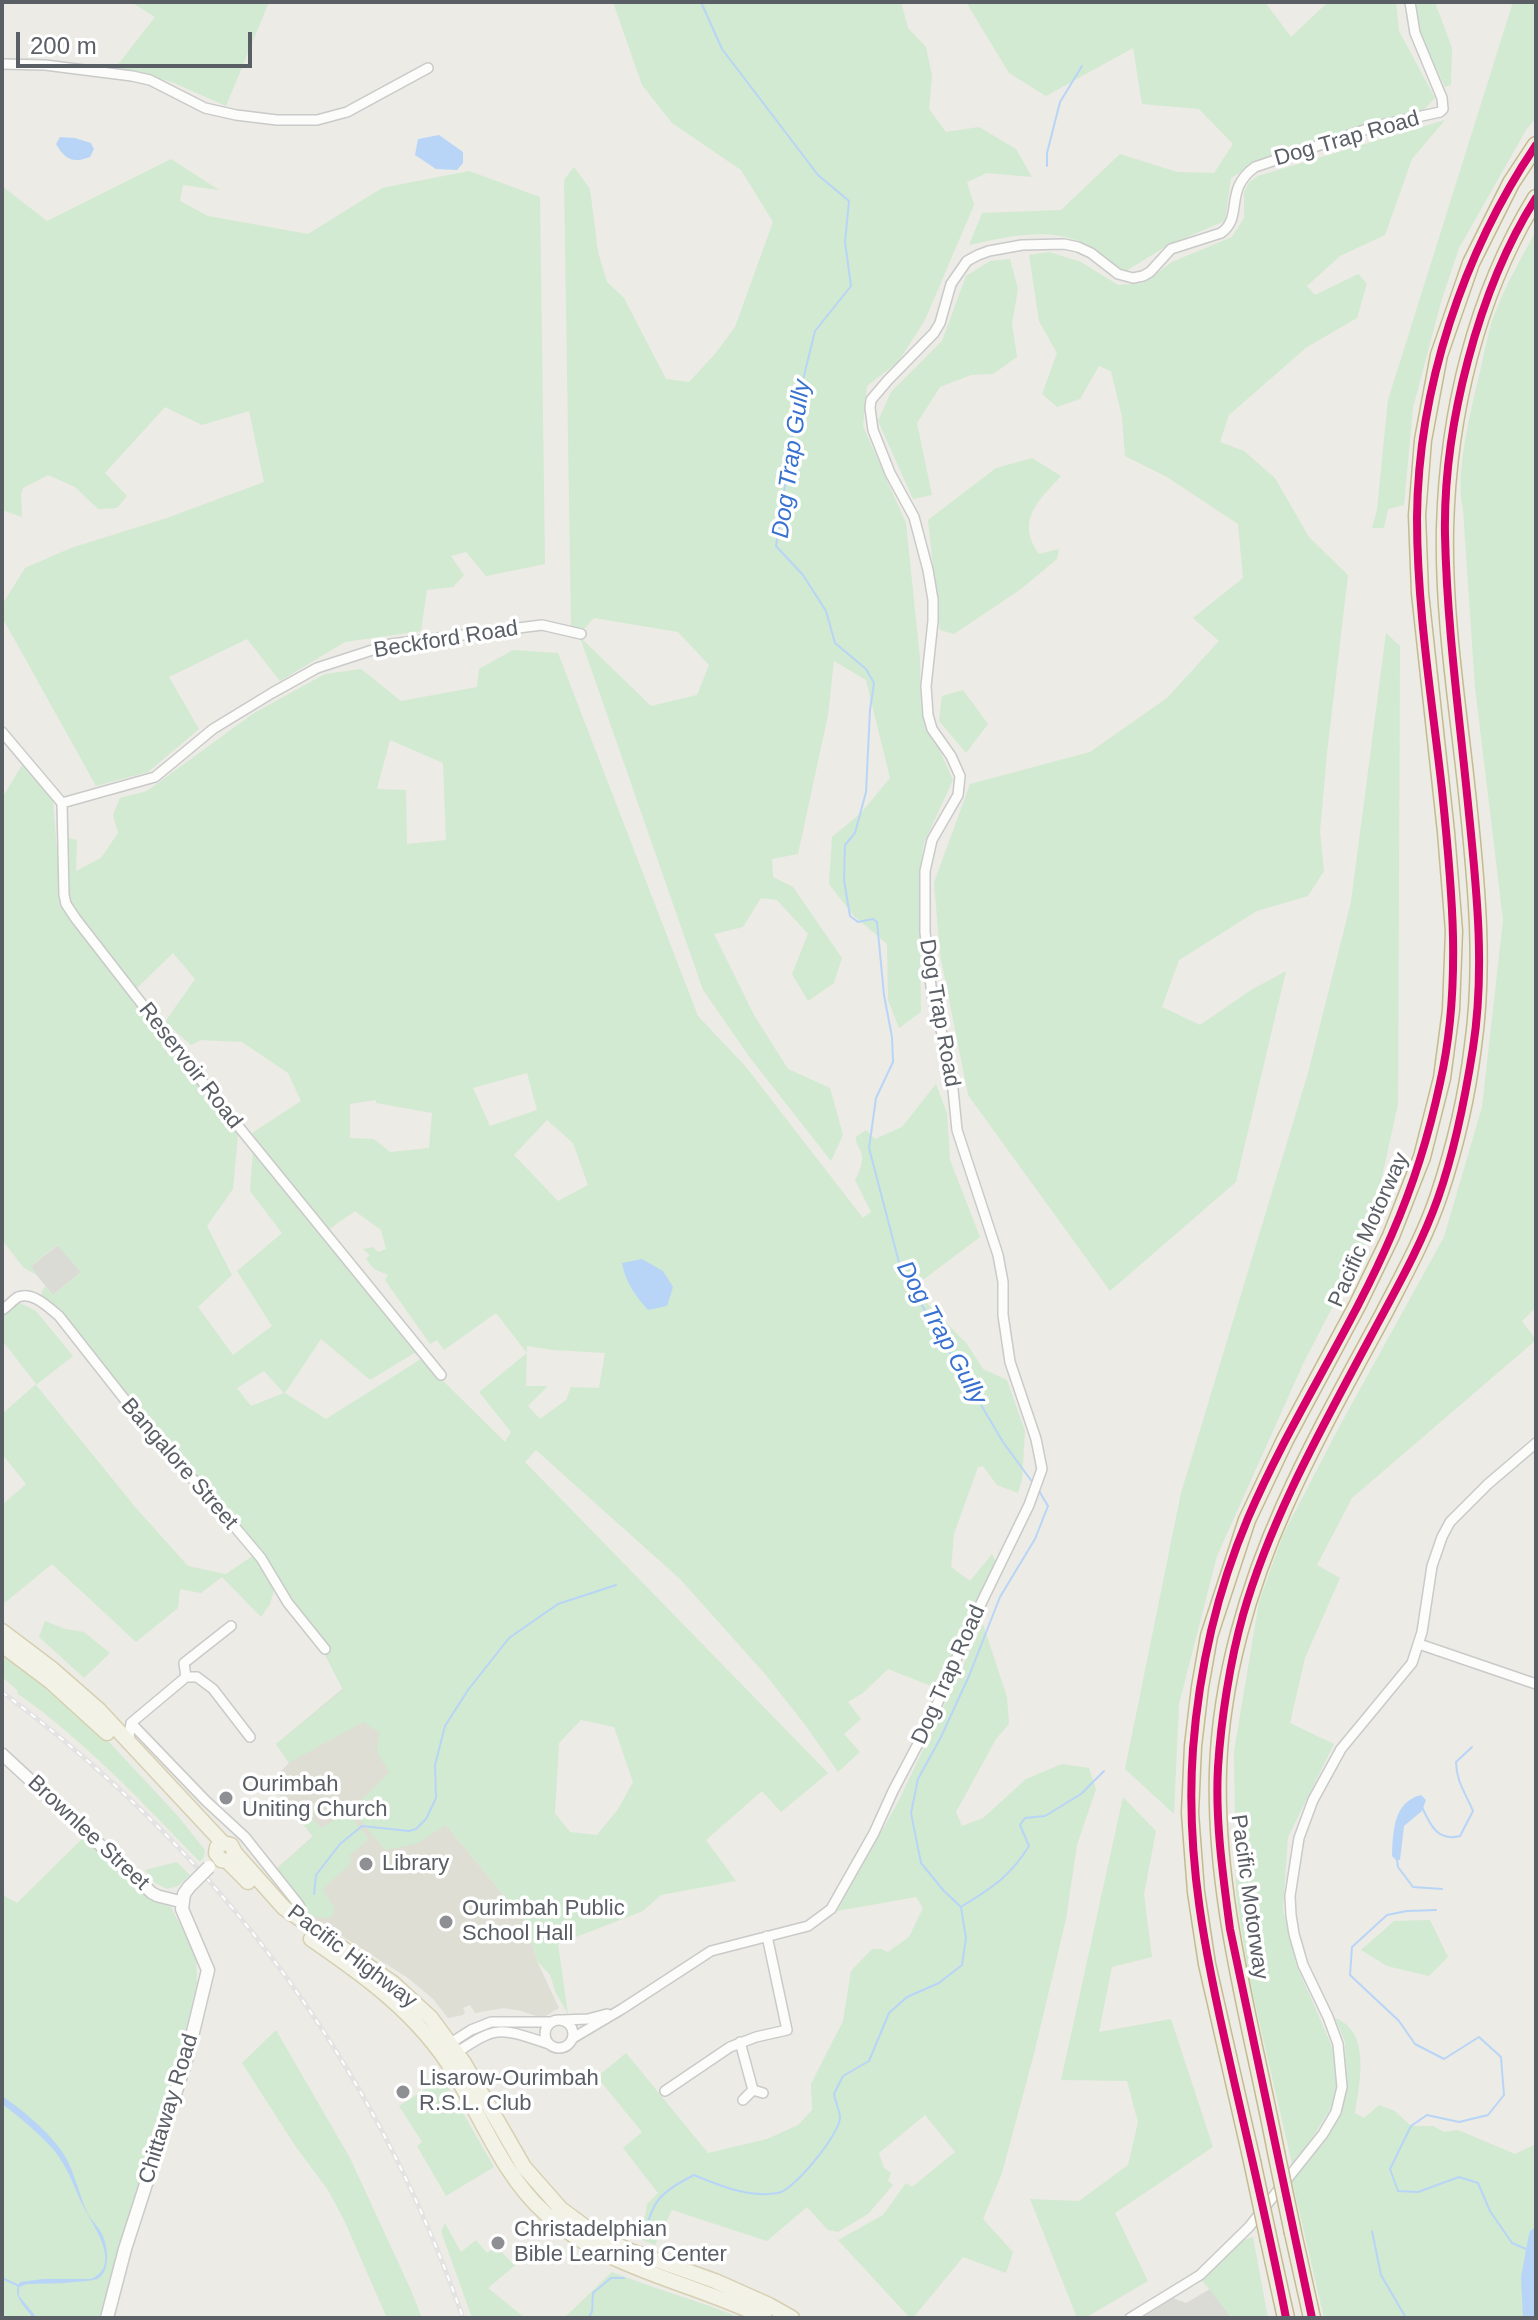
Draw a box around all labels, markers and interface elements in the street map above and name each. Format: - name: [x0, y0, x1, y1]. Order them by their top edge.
- scale bar: [20, 16, 256, 66]
- text: 200 m: [30, 32, 97, 59]
- street label: Dog Trap Road: [1271, 106, 1423, 172]
- water label: Dog Trap Gully: [767, 378, 817, 540]
- street label: Beckford Road: [372, 616, 520, 664]
- street label: Dog Trap Road: [913, 937, 965, 1089]
- street label: Reservoir Road: [133, 998, 247, 1134]
- street label: Pacific Motorway: [1323, 1149, 1415, 1311]
- water label: Dog Trap Gully: [890, 1256, 992, 1410]
- street label: Bangalore Street: [115, 1393, 243, 1535]
- street label: Dog Trap Road: [907, 1601, 991, 1749]
- street label: Brownlee Street: [22, 1770, 154, 1896]
- place label: Ourimbah Uniting Church: [242, 1772, 388, 1824]
- marker: Ourimbah Uniting Church: [217, 1789, 235, 1807]
- street label: Pacific Motorway: [1224, 1813, 1274, 1981]
- place label: Library: [382, 1851, 449, 1877]
- marker: Library: [357, 1855, 375, 1873]
- place label: Ourimbah Public School Hall: [462, 1896, 625, 1948]
- street label: Pacific Highway: [282, 1900, 422, 2014]
- marker: Ourimbah Public School Hall: [437, 1913, 455, 1931]
- street label: Chittaway Road: [134, 2031, 204, 2187]
- place label: Lisarow-Ourimbah R.S.L. Club: [419, 2066, 599, 2118]
- marker: Lisarow-Ourimbah R.S.L. Club: [394, 2083, 412, 2101]
- place label: Christadelphian Bible Learning Center: [514, 2217, 727, 2268]
- marker: Christadelphian Bible Learning Center: [489, 2234, 507, 2252]

